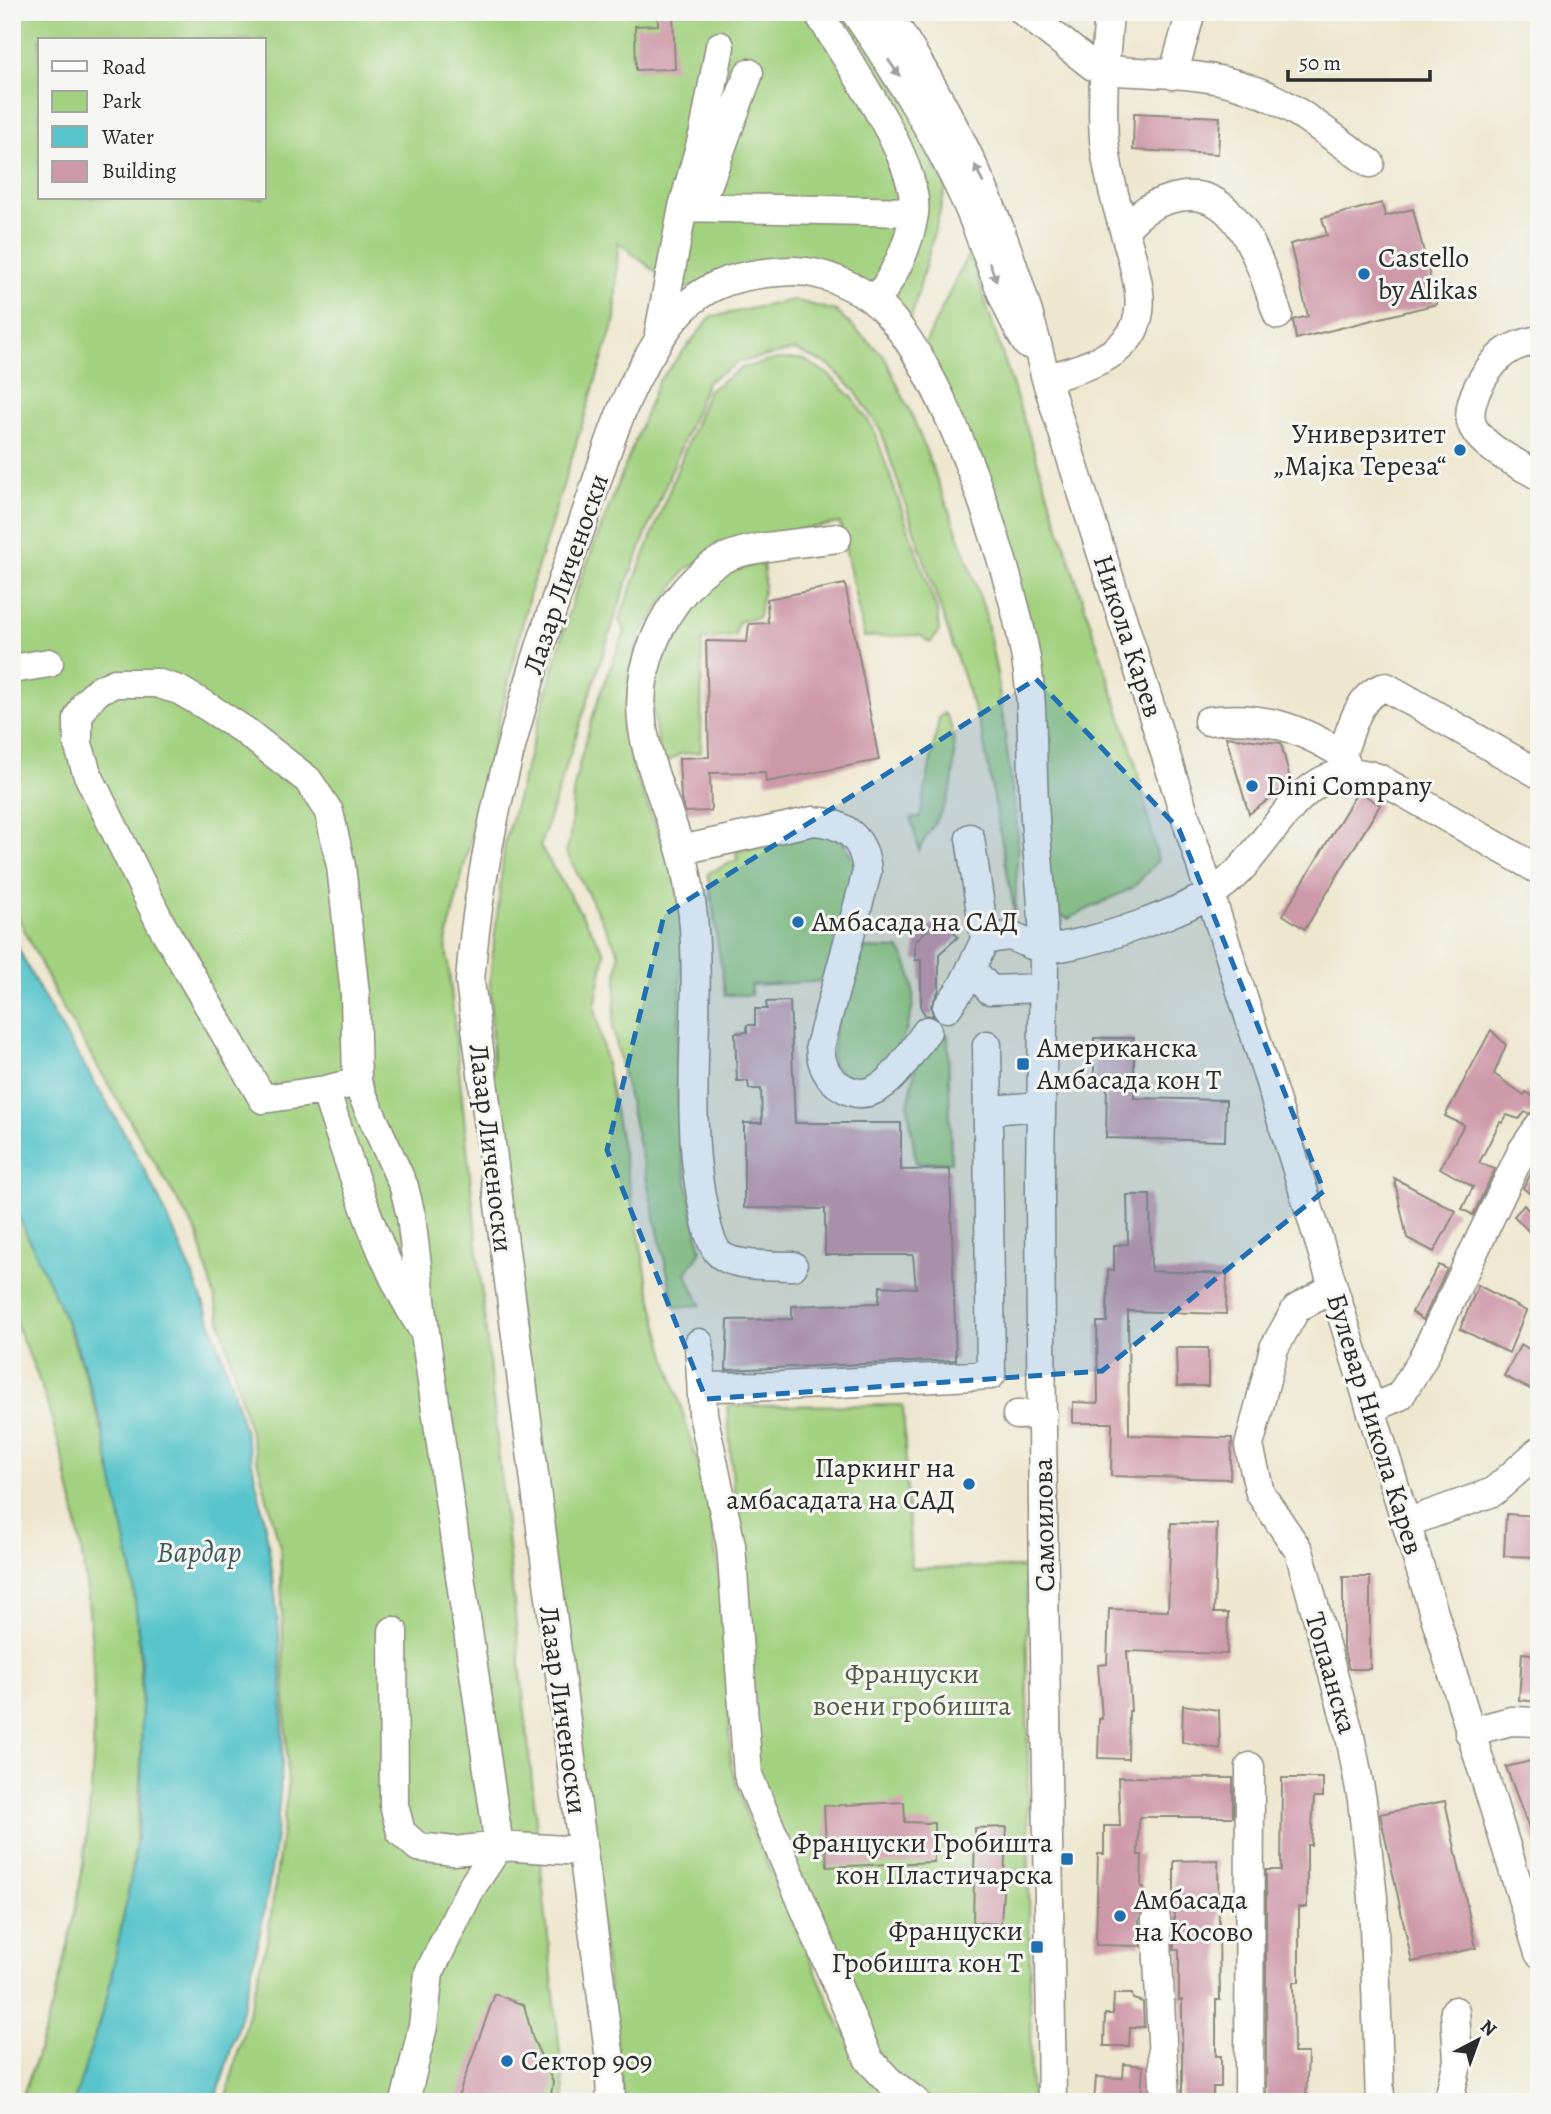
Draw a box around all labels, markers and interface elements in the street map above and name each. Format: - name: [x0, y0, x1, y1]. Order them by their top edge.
- legend: [38, 38, 266, 200]
- scale bar: [1288, 38, 1430, 82]
- text: 50 m: [1299, 49, 1341, 77]
- text: Road: [102, 53, 146, 81]
- one-way arrow: [887, 59, 901, 77]
- text: Park: [102, 87, 142, 115]
- text: Water: [101, 123, 154, 151]
- text: Building: [102, 157, 177, 185]
- one-way arrow: [973, 164, 984, 185]
- place label: Castello by Alikas: [1378, 239, 1478, 309]
- one-way arrow: [988, 262, 999, 283]
- marker: Castello by Alikas: [1356, 266, 1372, 282]
- place label: Универзитет „Мајка Тереза“: [1273, 415, 1446, 485]
- marker: Универзитет „Мајка Тереза“: [1452, 442, 1468, 458]
- street label: Лазар Личеноски: [514, 469, 618, 679]
- street label: Никола Карев: [1084, 550, 1172, 722]
- place label: Dini Company: [1266, 767, 1432, 805]
- marker: Dini Company: [1244, 778, 1260, 794]
- place label: Амбасада на САД: [811, 903, 1018, 941]
- marker: Амбасада на САД: [790, 914, 806, 930]
- place label: Американска Амбасада кон Т: [1036, 1029, 1221, 1099]
- street label: Лазар Личеноски: [459, 1042, 523, 1254]
- marker: Американска Амбасада кон Т: [1015, 1056, 1031, 1072]
- street label: Булевар Никола Карев: [1317, 1289, 1433, 1559]
- place label: Паркинг на амбасадата на САД: [726, 1449, 955, 1519]
- street label: Самоилова: [1024, 1458, 1064, 1592]
- marker: Паркинг на амбасадата на САД: [961, 1476, 977, 1492]
- water label: Вардар: [157, 1532, 242, 1572]
- street label: Лазар Личеноски: [530, 1603, 596, 1817]
- street label: Топаанска: [1296, 1608, 1366, 1738]
- park label: Француски воени гробишта: [813, 1655, 1011, 1725]
- place label: Француски Гробишта кон Пластичарска: [792, 1824, 1053, 1894]
- marker: Француски Гробишта кон Пластичарска: [1059, 1851, 1075, 1867]
- place label: Амбасада на Косово: [1133, 1881, 1253, 1951]
- marker: Амбасада на Косово: [1112, 1908, 1128, 1924]
- place label: Француски Гробишта кон Т: [831, 1912, 1023, 1982]
- marker: Француски Гробишта кон Т: [1029, 1939, 1045, 1955]
- north arrow: [1442, 2006, 1512, 2076]
- text: N: [1475, 2014, 1502, 2042]
- place label: Сектор 909: [521, 2042, 653, 2080]
- marker: Сектор 909: [499, 2053, 515, 2069]

